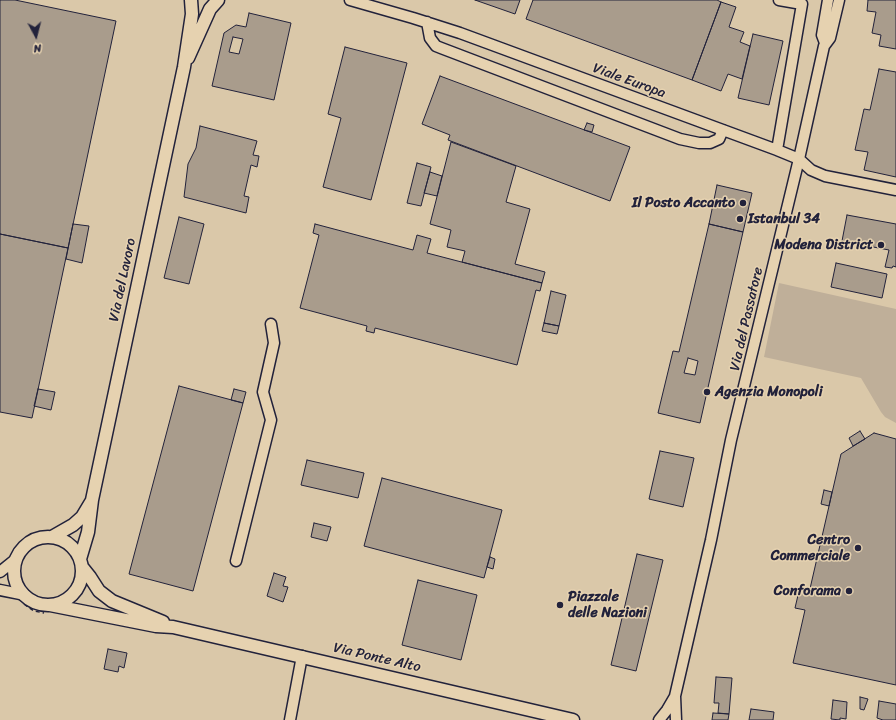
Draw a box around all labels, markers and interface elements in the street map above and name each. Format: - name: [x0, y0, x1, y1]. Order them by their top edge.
- north arrow: [16, 16, 56, 56]
- text: N: [33, 39, 42, 58]
- street label: Viale Europa: [590, 60, 668, 102]
- place label: Il Posto Accanto: [632, 195, 735, 211]
- marker: Il Posto Accanto: [738, 198, 748, 208]
- place label: Istanbul 34: [748, 211, 820, 227]
- marker: Istanbul 34: [735, 214, 745, 224]
- street label: Via del Lavoro: [106, 237, 140, 323]
- place label: Modena District: [774, 237, 873, 253]
- marker: Modena District: [876, 240, 886, 250]
- street label: Via del Passatore: [727, 265, 767, 373]
- place label: Agenzia Monopoli: [715, 384, 823, 400]
- marker: Agenzia Monopoli: [702, 387, 712, 397]
- place label: Centro Commerciale: [771, 532, 850, 564]
- marker: Centro Commerciale: [853, 543, 863, 553]
- place label: Conforama: [774, 583, 841, 599]
- marker: Conforama: [844, 586, 854, 596]
- place label: Piazzale delle Nazioni: [568, 589, 647, 622]
- marker: Piazzale delle Nazioni: [555, 600, 565, 610]
- street label: Via Ponte Alto: [332, 640, 422, 676]

